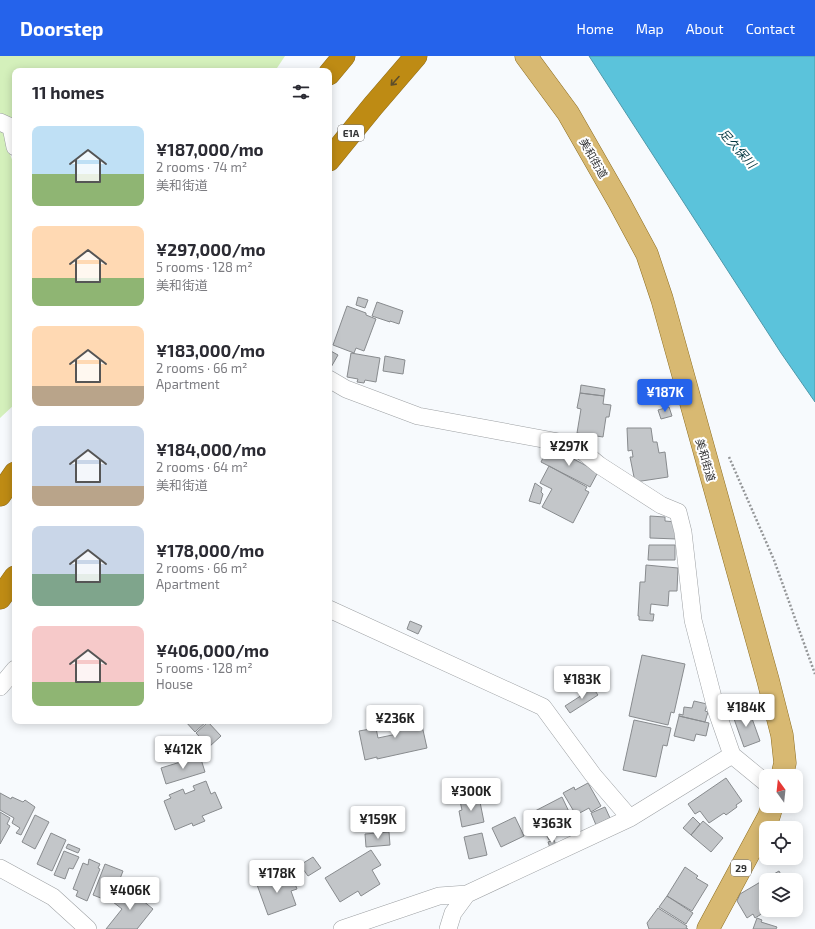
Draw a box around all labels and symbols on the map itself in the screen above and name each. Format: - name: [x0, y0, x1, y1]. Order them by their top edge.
- one-way arrow: [390, 76, 399, 86]
- road number: E1A: [338, 125, 364, 141]
- water label: 足久保川: [717, 125, 761, 172]
- street label: 美和街道: [577, 136, 611, 180]
- pin: ¥187K: [637, 379, 693, 413]
- pin: ¥297K: [541, 433, 597, 467]
- street label: 美和街道: [694, 437, 718, 483]
- pin: ¥183K: [554, 666, 610, 700]
- pin: ¥184K: [718, 694, 774, 728]
- pin: ¥236K: [367, 705, 423, 739]
- pin: ¥412K: [155, 736, 211, 770]
- north arrow: [759, 769, 803, 813]
- pin: ¥300K: [443, 778, 499, 812]
- pin: ¥159K: [350, 806, 406, 840]
- pin: ¥363K: [524, 810, 580, 844]
- pin: ¥178K: [249, 860, 305, 894]
- road number: 29: [731, 860, 751, 876]
- pin: ¥406K: [102, 877, 158, 911]

